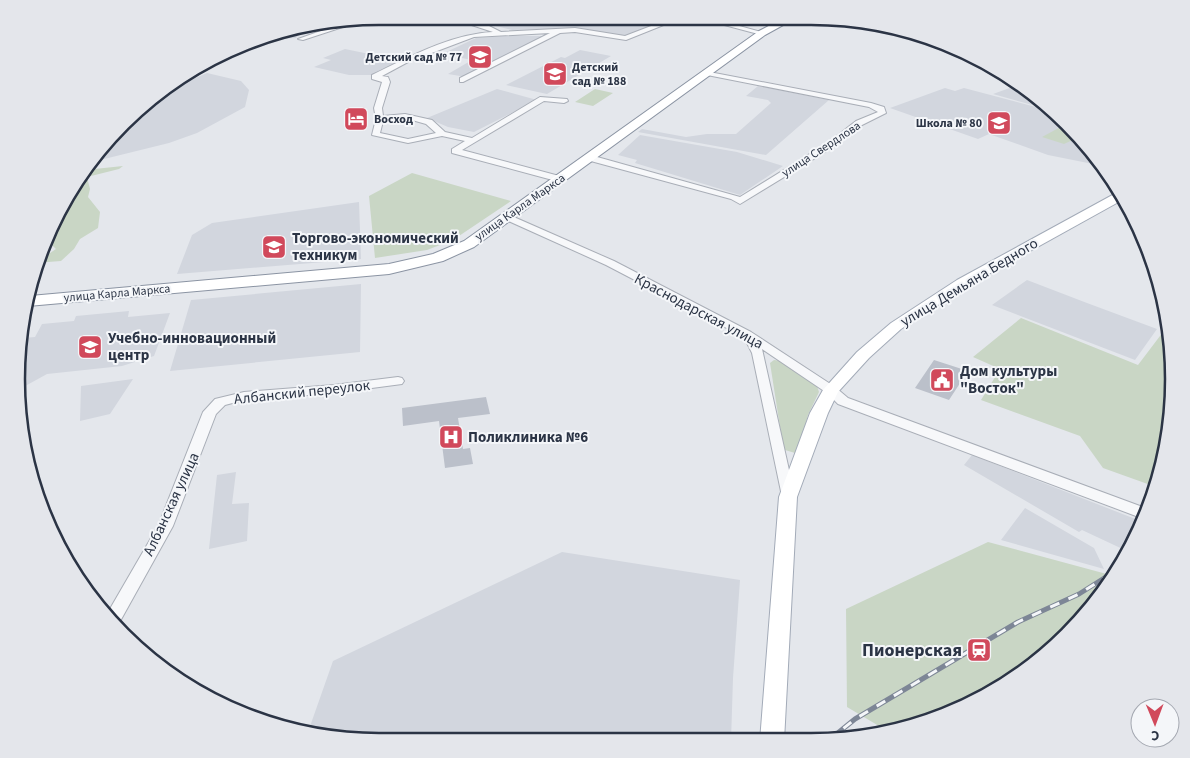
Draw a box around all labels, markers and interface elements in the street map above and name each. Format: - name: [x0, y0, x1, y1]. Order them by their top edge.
- school or university icon: Детский сад № 77: [467, 44, 493, 70]
- place label: Детский сад № 77: [366, 49, 462, 66]
- place label: Детский сад № 188: [572, 59, 626, 90]
- school or university icon: Детский сад № 188: [542, 61, 568, 87]
- hotel icon: Восход: [343, 106, 369, 132]
- school or university icon: Школа № 80: [986, 110, 1012, 136]
- place label: Восход: [374, 111, 413, 128]
- place label: Школа № 80: [916, 115, 982, 132]
- street label: улица Свердлова: [778, 117, 864, 181]
- street label: улица Карла Маркса: [472, 170, 569, 245]
- place label: Торгово-экономический техникум: [292, 228, 459, 266]
- street label: улица Демьяна Бедного: [896, 233, 1042, 332]
- school or university icon: Торгово-экономический техникум: [261, 234, 287, 260]
- street label: Краснодарская улица: [631, 269, 767, 354]
- street label: улица Карла Маркса: [63, 280, 171, 307]
- place label: Учебно-инновационный центр: [108, 328, 276, 366]
- school or university icon: Учебно-инновационный центр: [77, 334, 103, 360]
- place label: Дом культуры "Восток": [960, 361, 1057, 399]
- public building icon: Дом культуры "Восток": [929, 367, 955, 393]
- street label: Албанский переулок: [233, 375, 372, 410]
- hospital icon: Поликлиника №6: [438, 424, 464, 450]
- place label: Поликлиника №6: [468, 427, 588, 448]
- street label: Албанская улица: [138, 449, 205, 559]
- station icon: Пионерская: [966, 637, 992, 663]
- place label: Пионерская: [862, 638, 962, 663]
- north arrow: [1130, 698, 1180, 748]
- text: С: [1151, 725, 1159, 745]

